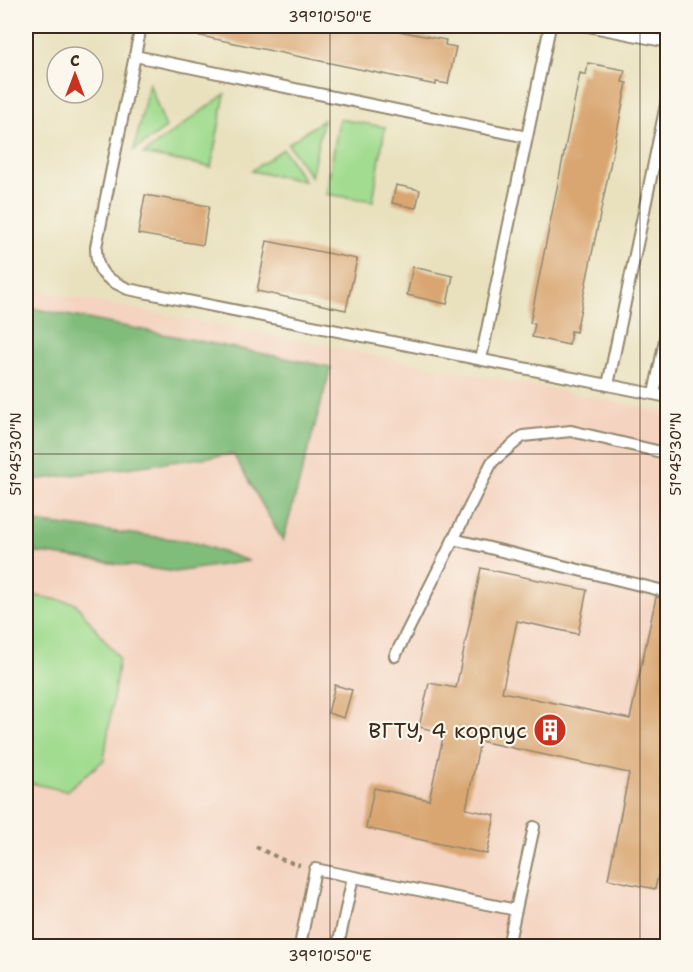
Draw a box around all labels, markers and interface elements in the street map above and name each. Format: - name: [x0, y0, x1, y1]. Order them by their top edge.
- text: 39°10'50"E: [288, 7, 372, 27]
- north arrow: [45, 45, 105, 105]
- text: С: [70, 50, 80, 71]
- text: 51°45'30"N: [6, 412, 26, 496]
- text: 51°45'30"N: [666, 412, 686, 496]
- building icon: ВГТУ, 4 корпус: [532, 712, 568, 748]
- place label: ВГТУ, 4 корпус: [368, 716, 527, 745]
- text: 39°10'50"E: [288, 946, 372, 966]

